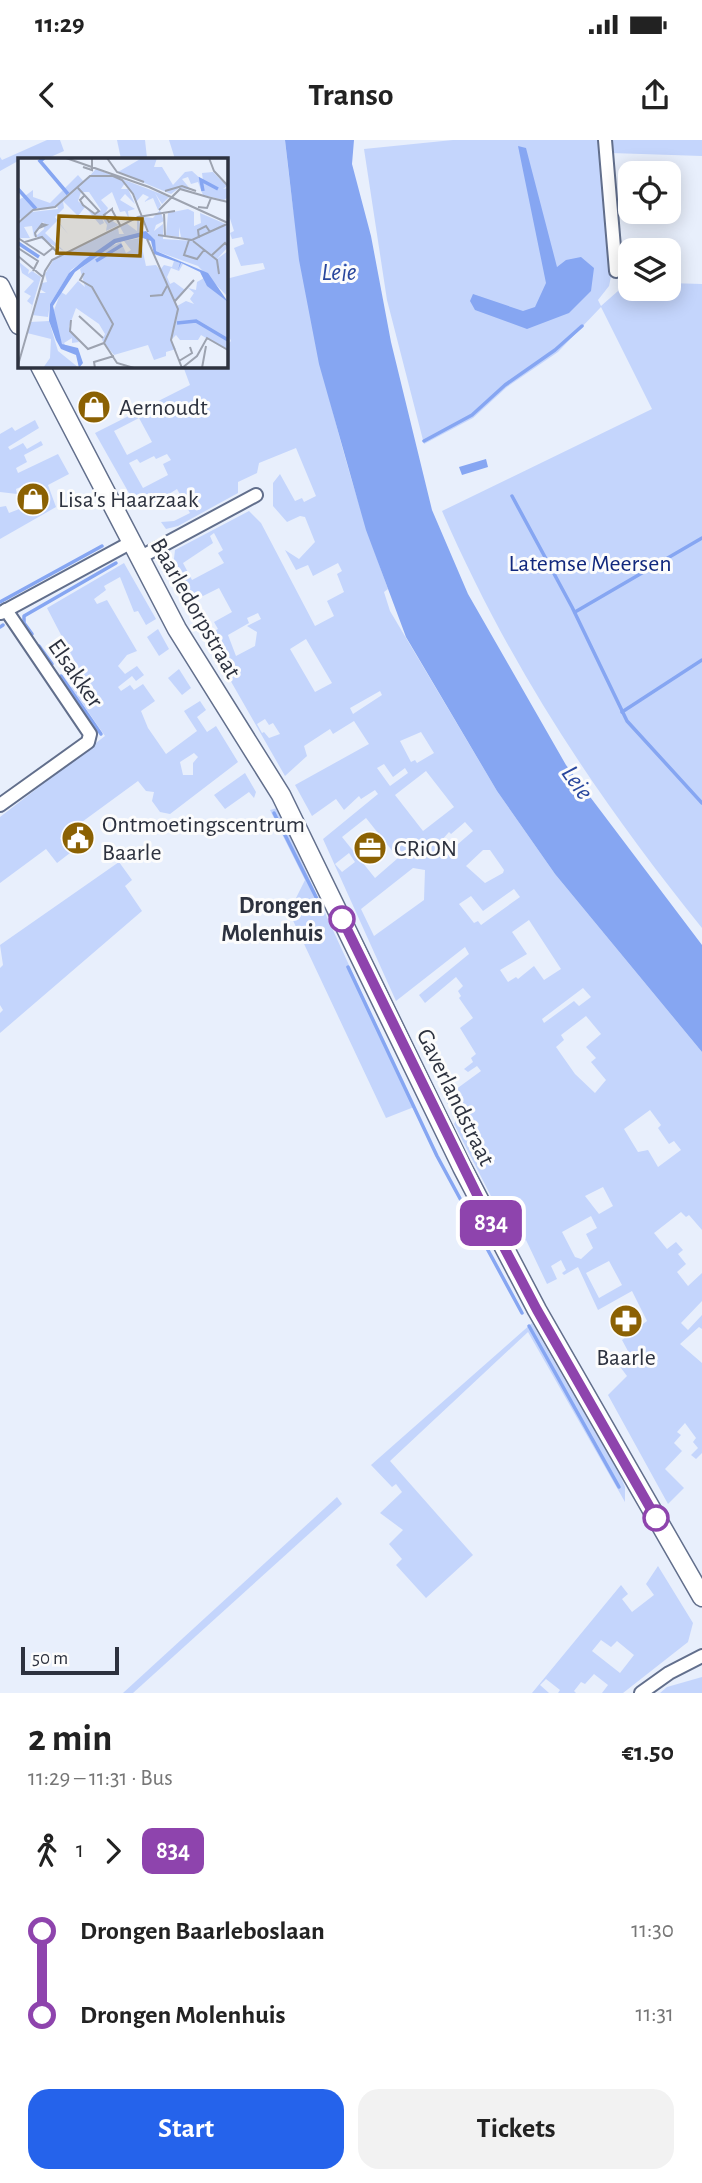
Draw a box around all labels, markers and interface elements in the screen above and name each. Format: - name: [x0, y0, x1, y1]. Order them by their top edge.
- text: 11:29: [35, 11, 84, 37]
- icon: back: [28, 76, 66, 114]
- icon: share: [636, 76, 674, 114]
- text: Transo: [308, 79, 394, 111]
- inset map: [18, 158, 228, 368]
- map controls: [618, 161, 681, 301]
- button: locate: [618, 161, 681, 224]
- button: layers: [618, 238, 681, 301]
- water label: Leie: [321, 259, 357, 285]
- shop icon: Aernoudt: [75, 388, 113, 426]
- place label: Aernoudt: [119, 396, 208, 420]
- shop icon: Lisa's Haarzaak: [14, 480, 52, 518]
- place label: Lisa's Haarzaak: [58, 488, 199, 512]
- street label: Baarledorpstraat: [145, 534, 245, 683]
- park label: Latemse Meersen: [508, 552, 672, 576]
- street label: Elsakker: [43, 635, 107, 713]
- water label: Leie: [556, 761, 598, 805]
- place label: Ontmoetingscentrum Baarle: [102, 813, 305, 865]
- public building icon: Ontmoetingscentrum Baarle: [59, 819, 97, 857]
- office icon: CRiON: [351, 829, 389, 867]
- place label: CRiON: [394, 837, 457, 861]
- place label: Drongen Molenhuis: [221, 894, 323, 946]
- marker: Drongen Molenhuis: [329, 906, 355, 932]
- street label: Gaverlandstraat: [412, 1025, 499, 1170]
- line badge: 834: [451, 1200, 531, 1246]
- text: 834: [474, 1211, 508, 1235]
- pharmacy icon: Baarle: [607, 1302, 645, 1340]
- place label: Baarle: [596, 1346, 656, 1370]
- unlabelled marker: [643, 1505, 669, 1531]
- scale bar: [21, 1644, 119, 1676]
- text: 50 m: [32, 1649, 68, 1668]
- text: 2 min: [28, 1720, 112, 1758]
- text: €1.50: [622, 1739, 674, 1765]
- text: 11:29 – 11:31 · Bus: [28, 1767, 173, 1790]
- icon: walk: [28, 1832, 66, 1870]
- icon: forward: [94, 1832, 132, 1870]
- text: 1: [76, 1839, 84, 1862]
- text: 834: [156, 1839, 190, 1863]
- text: Drongen Baarleboslaan: [80, 1918, 325, 1944]
- text: 11:30: [631, 1919, 674, 1942]
- text: Drongen Molenhuis: [80, 2002, 285, 2028]
- text: 11:31: [636, 2003, 674, 2026]
- button: Start: [28, 2089, 344, 2169]
- button: Tickets: [358, 2089, 674, 2169]

